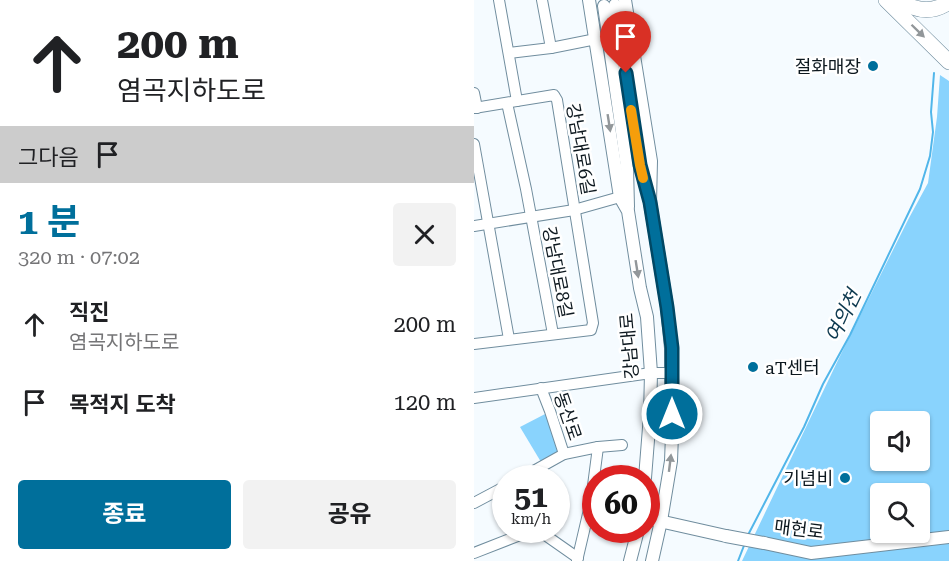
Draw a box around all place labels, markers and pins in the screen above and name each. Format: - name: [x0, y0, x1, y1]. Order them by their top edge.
- pin: [600, 11, 651, 73]
- place label: 절화매장: [795, 56, 861, 77]
- marker: 절화매장: [866, 59, 880, 73]
- place label: aT센터: [765, 357, 820, 378]
- marker: aT센터: [746, 360, 760, 374]
- place label: 기념비: [783, 468, 833, 489]
- marker: 기념비: [838, 471, 852, 485]

